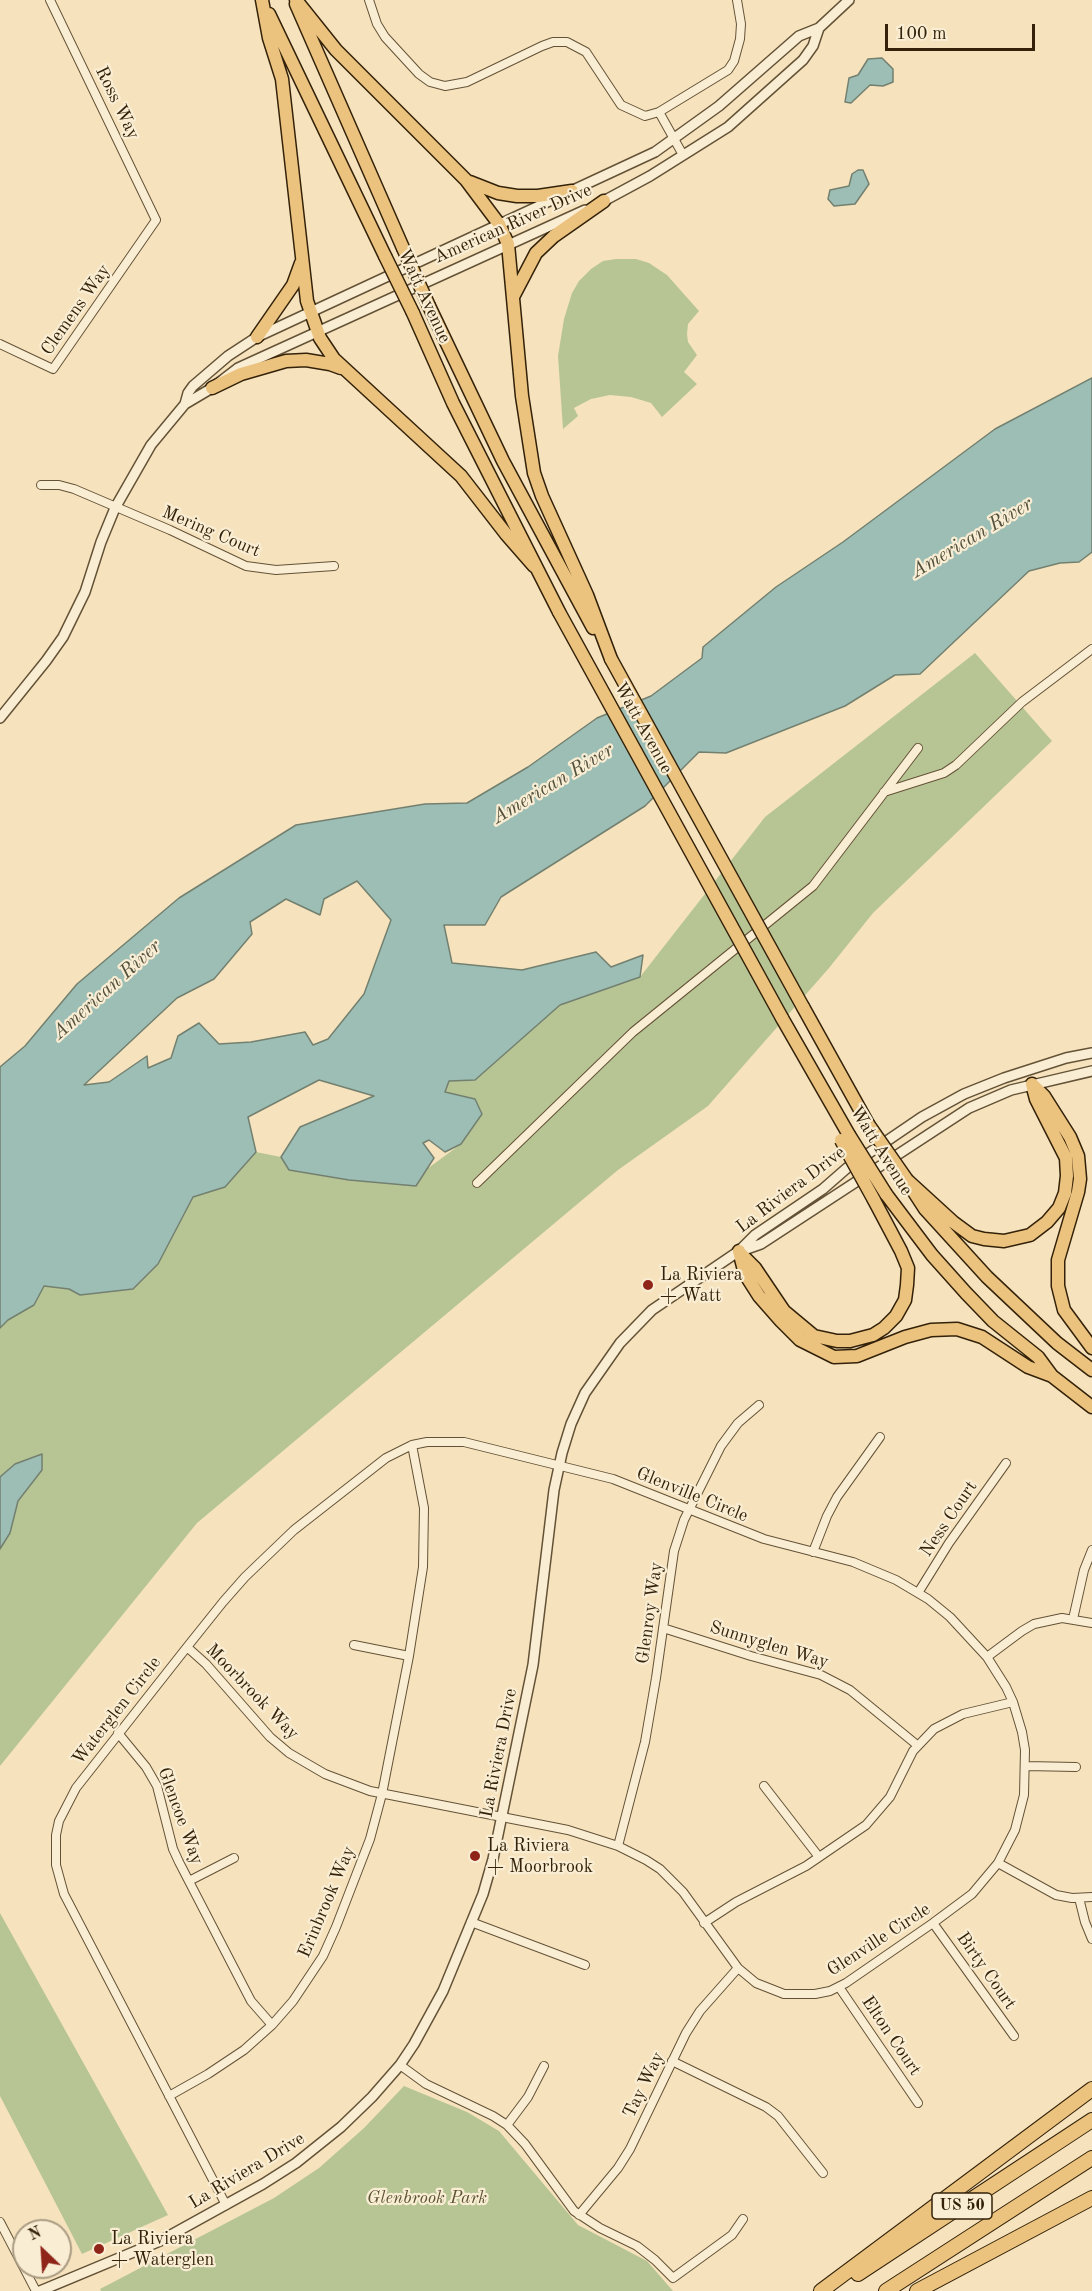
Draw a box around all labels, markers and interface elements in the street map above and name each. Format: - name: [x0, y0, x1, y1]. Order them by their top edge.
- scale bar: [888, 12, 1038, 50]
- text: 100 m: [896, 25, 947, 43]
- street label: Ross Way: [90, 63, 144, 143]
- street label: American River Drive: [431, 179, 595, 269]
- street label: Watt Avenue: [393, 245, 455, 347]
- street label: Clemens Way: [37, 260, 115, 360]
- water label: American River: [907, 492, 1037, 584]
- street label: Mering Court: [159, 502, 263, 562]
- street label: Watt Avenue: [609, 678, 677, 778]
- water label: American River: [488, 738, 618, 830]
- water label: American River: [48, 935, 166, 1045]
- street label: Watt Avenue: [845, 1102, 917, 1200]
- street label: La Riviera Drive: [732, 1142, 850, 1238]
- place label: La Riviera + Watt: [660, 1264, 743, 1306]
- marker: La Riviera + Watt: [641, 1278, 655, 1292]
- street label: Glenville Circle: [633, 1463, 751, 1527]
- street label: Ness Court: [916, 1477, 982, 1561]
- street label: Glenroy Way: [632, 1561, 668, 1665]
- street label: Sunnyglen Way: [707, 1617, 831, 1673]
- street label: Moorbrook Way: [201, 1640, 303, 1744]
- street label: Waterglen Circle: [68, 1653, 166, 1769]
- street label: La Riviera Drive: [476, 1687, 522, 1819]
- street label: Glencoe Way: [152, 1764, 208, 1868]
- place label: La Riviera + Moorbrook: [487, 1835, 593, 1878]
- street label: Erinbrook Way: [294, 1843, 360, 1961]
- marker: La Riviera + Moorbrook: [468, 1849, 482, 1863]
- street label: Glenville Circle: [823, 1899, 935, 1981]
- street label: Birty Court: [951, 1928, 1021, 2014]
- street label: Elton Court: [856, 1992, 926, 2080]
- street label: Tay Way: [619, 2048, 669, 2122]
- street label: La Riviera Drive: [185, 2128, 309, 2214]
- park label: Glenbrook Park: [367, 2187, 487, 2209]
- road number: US 50: [932, 2193, 992, 2219]
- north arrow: [12, 2219, 72, 2279]
- text: N: [26, 2225, 44, 2244]
- place label: La Riviera + Waterglen: [111, 2228, 214, 2270]
- marker: La Riviera + Waterglen: [92, 2242, 106, 2256]

